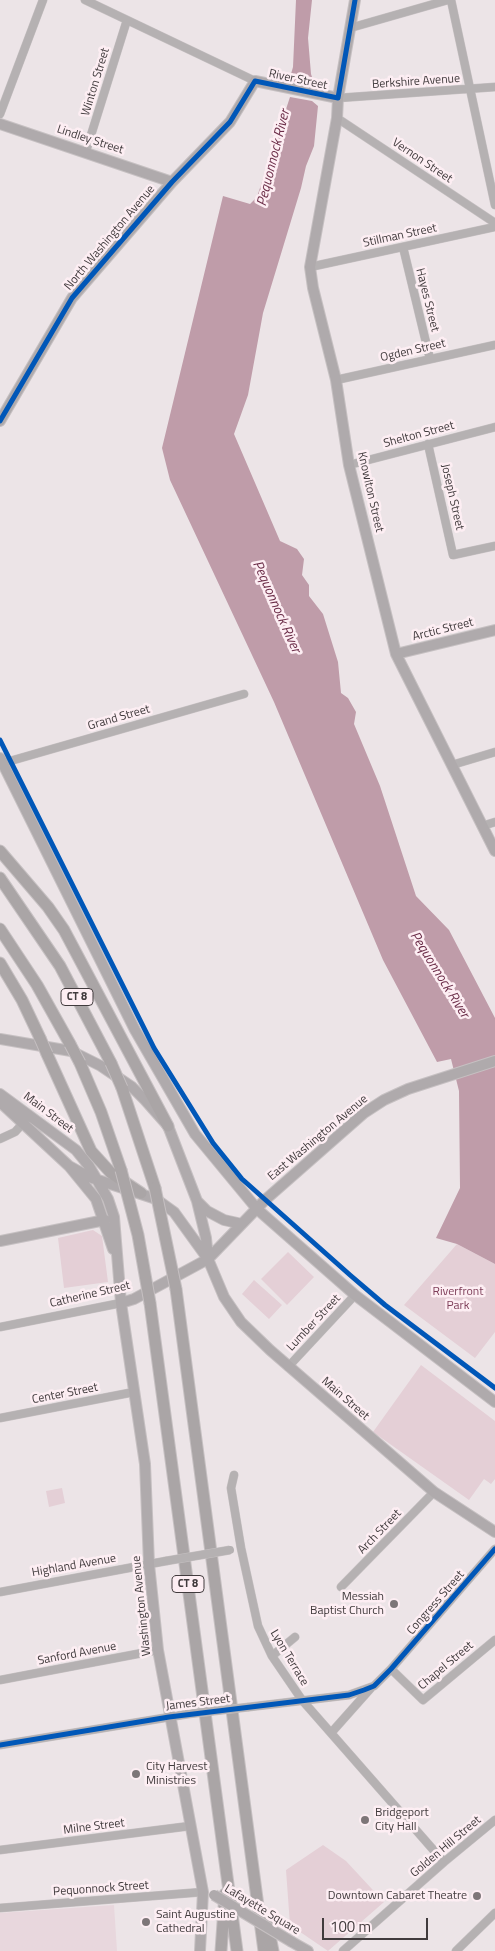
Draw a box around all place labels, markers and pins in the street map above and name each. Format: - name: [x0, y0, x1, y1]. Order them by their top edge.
- place label: Messiah Baptist Church: [310, 1590, 384, 1618]
- marker: Messiah Baptist Church: [388, 1598, 400, 1610]
- place label: City Harvest Ministries: [146, 1760, 208, 1788]
- marker: City Harvest Ministries: [130, 1768, 142, 1780]
- place label: Bridgeport City Hall: [375, 1806, 429, 1834]
- marker: Bridgeport City Hall: [359, 1814, 371, 1826]
- place label: Downtown Cabaret Theatre: [328, 1889, 467, 1903]
- marker: Downtown Cabaret Theatre: [471, 1890, 483, 1902]
- place label: Saint Augustine Cathedral: [156, 1908, 235, 1936]
- marker: Saint Augustine Cathedral: [140, 1916, 152, 1928]

